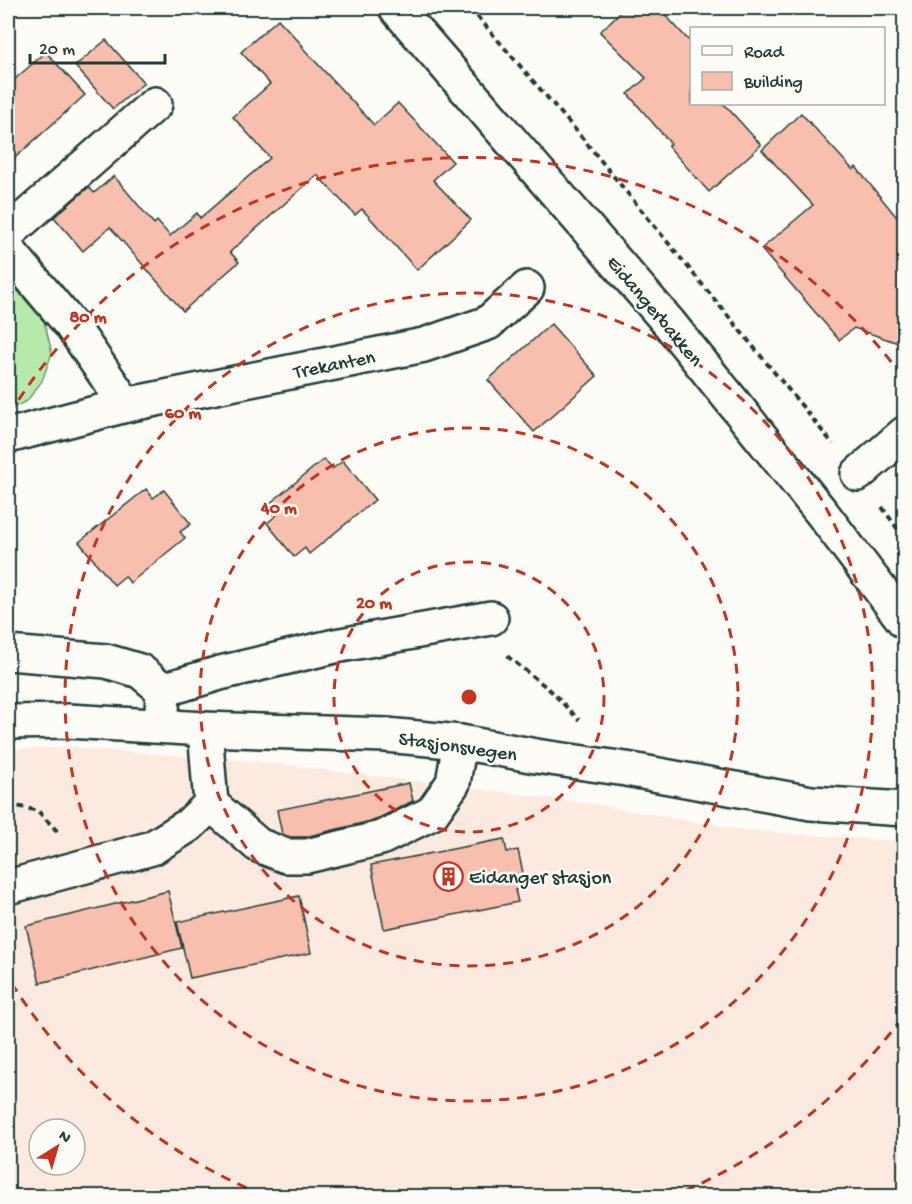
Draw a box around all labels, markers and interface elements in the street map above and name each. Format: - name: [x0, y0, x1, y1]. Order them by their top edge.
- scale bar: [30, 27, 165, 65]
- legend: [690, 27, 885, 105]
- text: 20 m: [39, 40, 75, 61]
- text: Road: [744, 43, 785, 64]
- text: Building: [743, 73, 803, 94]
- street label: Eidangerbakken: [600, 252, 707, 373]
- text: 80 m: [69, 308, 107, 329]
- street label: Trekanten: [291, 347, 378, 386]
- text: 60 m: [165, 404, 201, 425]
- text: 40 m: [260, 499, 297, 520]
- text: 20 m: [356, 594, 392, 615]
- centre of rings: [459, 687, 479, 707]
- street label: Stasjonsvegen: [397, 729, 519, 768]
- building icon: Eidanger stasjon: [432, 860, 464, 892]
- place label: Eidanger stasjon: [469, 868, 612, 891]
- north arrow: [27, 1117, 87, 1177]
- text: N: [54, 1127, 74, 1149]

